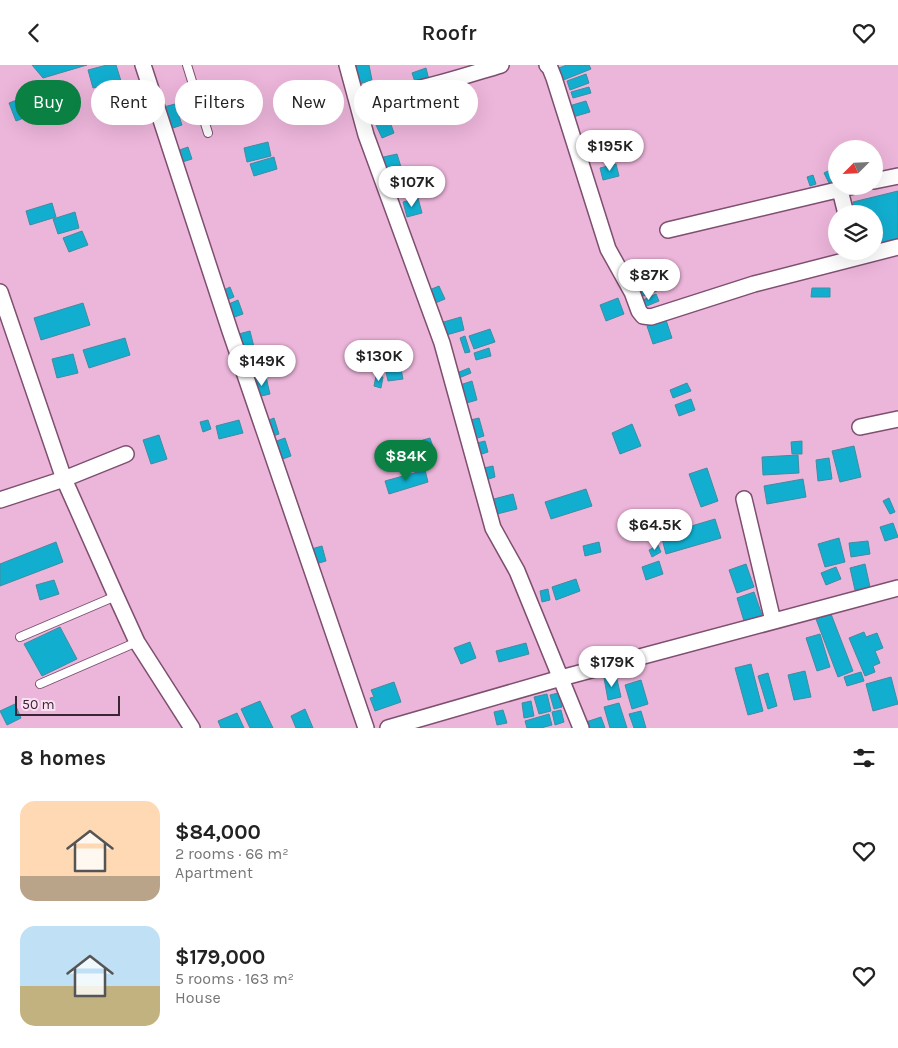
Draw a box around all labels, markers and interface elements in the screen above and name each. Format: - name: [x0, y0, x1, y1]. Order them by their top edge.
- icon: back: [20, 19, 48, 47]
- icon: heart: [850, 19, 878, 47]
- text: Roofr: [421, 20, 477, 46]
- chip: Buy: [15, 80, 81, 125]
- chip: Rent: [91, 80, 165, 125]
- chip: Filters: [175, 80, 263, 125]
- chip: New: [273, 80, 344, 125]
- chip: Apartment: [354, 80, 478, 125]
- pin: $195K: [575, 129, 645, 172]
- text: $195K: [587, 136, 633, 155]
- north arrow: [828, 140, 882, 195]
- map controls: [828, 140, 883, 260]
- pin: $107K: [377, 165, 447, 208]
- text: $107K: [389, 172, 435, 191]
- button: layers: [828, 205, 883, 260]
- pin: $87K: [619, 259, 679, 301]
- text: $87K: [629, 265, 669, 284]
- pin: $130K: [344, 339, 414, 382]
- pin: $149K: [227, 345, 297, 387]
- text: $130K: [355, 346, 403, 365]
- text: $149K: [239, 351, 285, 370]
- pin: $84K: [376, 439, 436, 482]
- text: $84K: [385, 446, 427, 465]
- pin: $64.5K: [614, 509, 696, 551]
- text: $64.5K: [628, 515, 682, 534]
- pin: $179K: [577, 645, 647, 688]
- text: $179K: [590, 652, 634, 671]
- scale bar: [15, 693, 120, 716]
- text: 50 m: [22, 696, 55, 713]
- icon: filters: [850, 744, 878, 772]
- text: 8 homes: [20, 746, 106, 770]
- text: $84,000: [175, 820, 261, 844]
- icon: home: [60, 821, 120, 881]
- icon: heart: [850, 837, 878, 865]
- text: 2 rooms · 66 m²: [175, 844, 289, 863]
- text: Apartment: [175, 863, 253, 882]
- text: $179,000: [175, 945, 265, 969]
- icon: home: [60, 946, 120, 1006]
- icon: heart: [850, 962, 878, 990]
- text: 5 rooms · 163 m²: [175, 969, 294, 988]
- text: House: [175, 988, 221, 1007]

